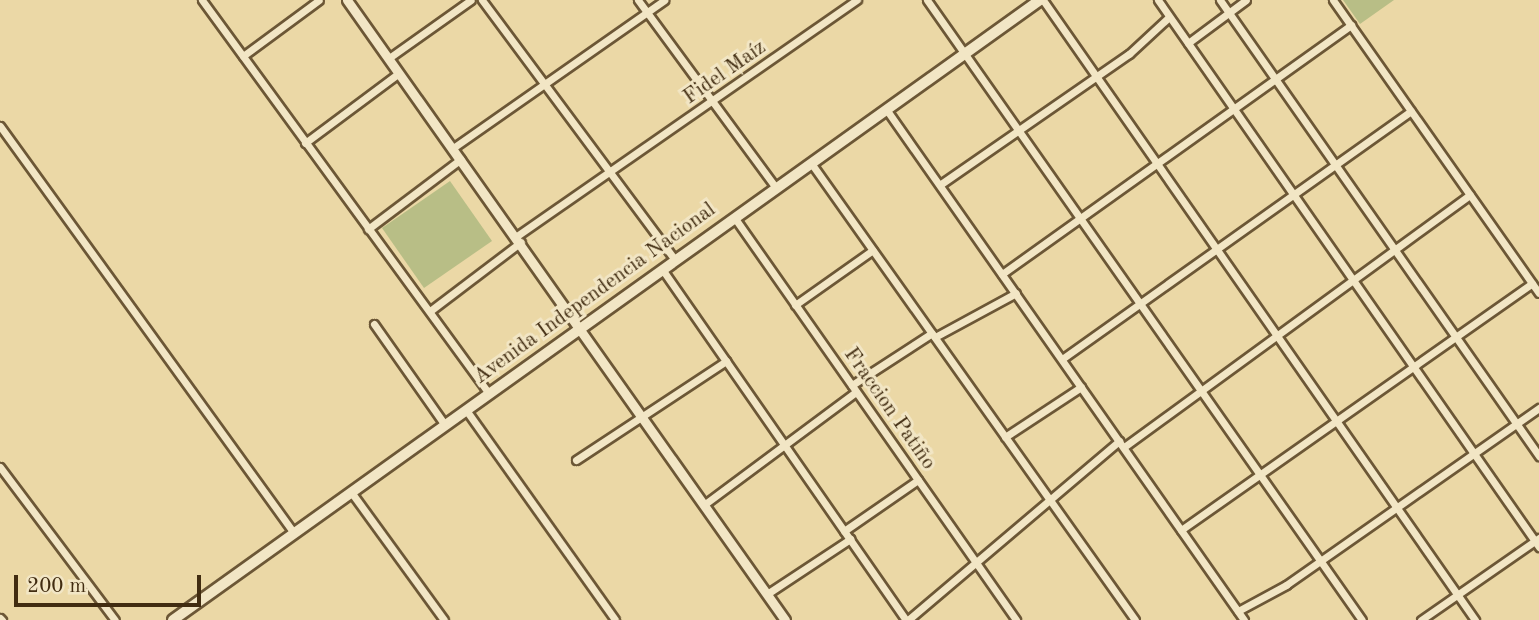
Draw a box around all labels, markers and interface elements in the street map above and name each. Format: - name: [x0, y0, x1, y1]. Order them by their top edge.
- street label: Fidel Maíz: [679, 35, 771, 111]
- street label: Avenida Independencia Nacional: [469, 198, 721, 390]
- street label: Fraccion Patiño: [838, 343, 940, 475]
- scale bar: [18, 560, 205, 604]
- text: 200 m: [27, 576, 86, 597]

